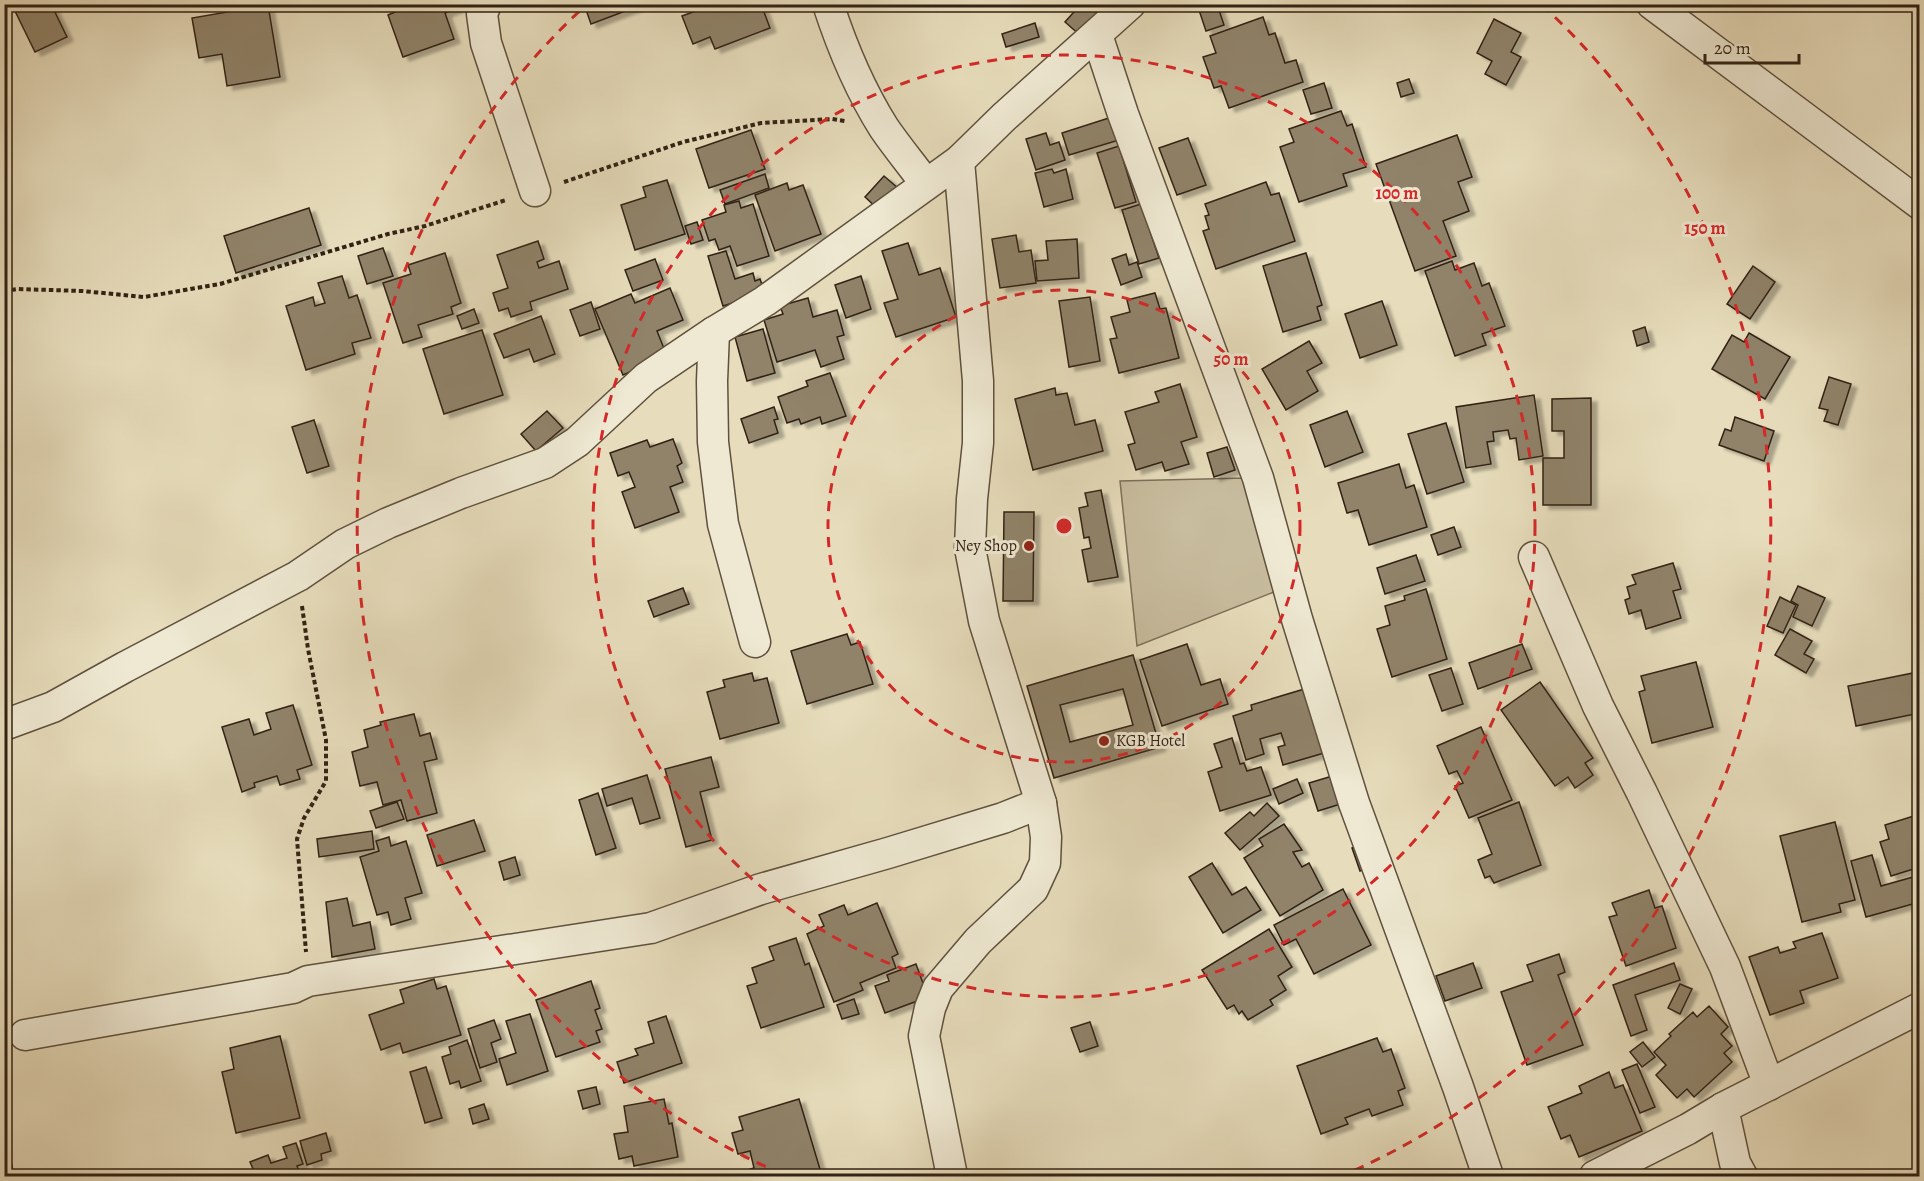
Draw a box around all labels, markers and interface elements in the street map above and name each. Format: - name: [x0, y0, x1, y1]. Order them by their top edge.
- scale bar: [1705, 27, 1800, 65]
- text: 20 m: [1714, 36, 1751, 60]
- text: 100 m: [1376, 181, 1418, 205]
- text: 150 m: [1684, 216, 1726, 240]
- text: 50 m: [1214, 347, 1248, 371]
- centre of rings: [1054, 516, 1074, 536]
- place label: Ney Shop: [955, 535, 1017, 557]
- marker: Ney Shop: [1022, 539, 1036, 553]
- place label: KGB Hotel: [1116, 730, 1185, 752]
- marker: KGB Hotel: [1097, 734, 1111, 748]

